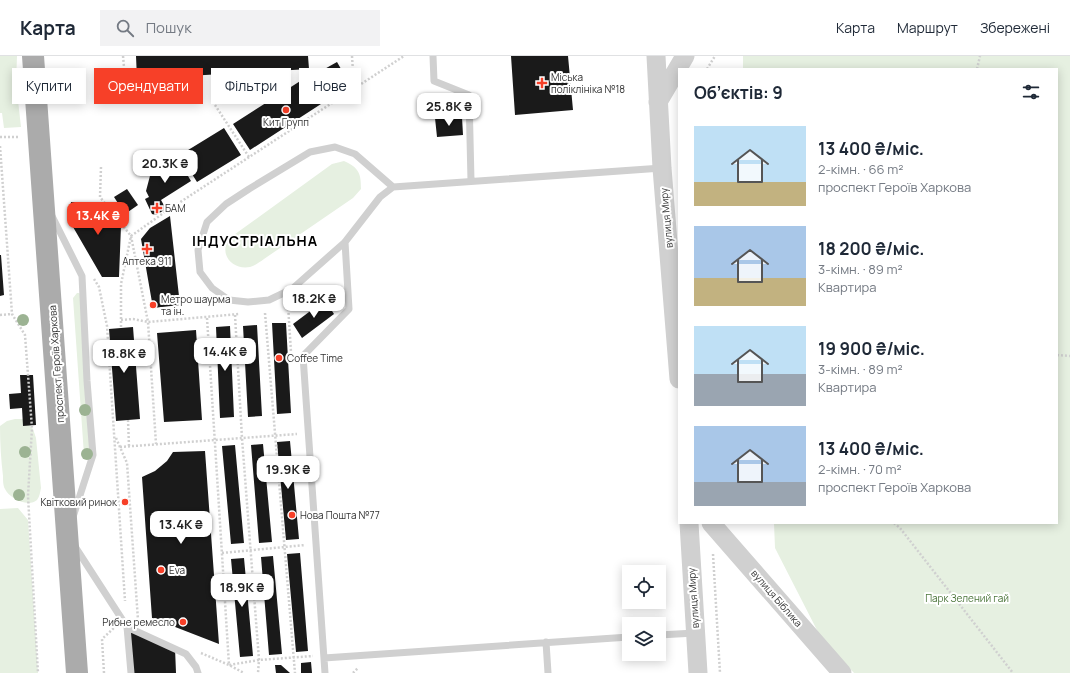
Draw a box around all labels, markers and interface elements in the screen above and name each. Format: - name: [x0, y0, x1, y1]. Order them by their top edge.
- search box: [100, 10, 380, 46]
- text: Карта: [20, 15, 76, 41]
- icon: search: [114, 17, 136, 39]
- text: Пошук: [146, 17, 192, 38]
- text: Карта: [836, 18, 875, 37]
- text: Маршрут: [897, 18, 958, 37]
- text: Збережені: [980, 18, 1050, 37]
- chip: Купити: [12, 68, 86, 104]
- chip: Орендувати: [94, 68, 203, 104]
- chip: Фільтри: [211, 68, 291, 104]
- chip: Нове: [299, 68, 361, 104]
- place label: Міська поліклініка №18: [551, 70, 625, 96]
- marker: Міська поліклініка №18: [536, 77, 548, 89]
- text: Об’єктів: 9: [694, 81, 783, 104]
- icon: filters: [1020, 81, 1042, 103]
- pin: 25.8K ₴: [412, 93, 486, 127]
- text: 25.8K ₴: [426, 97, 472, 115]
- marker: Кит Групп: [281, 105, 291, 115]
- place label: Кит Групп: [263, 115, 309, 129]
- text: 13 400 ₴/міс.: [818, 137, 924, 160]
- icon: home: [726, 142, 774, 190]
- pin: 20.3K ₴: [128, 150, 202, 184]
- text: 20.3K ₴: [142, 154, 188, 172]
- text: 2-кімн. · 66 m²: [818, 160, 903, 178]
- text: проспект Героїв Харкова: [818, 178, 971, 196]
- street label: вулиця Миру: [656, 186, 676, 249]
- place label: БАМ: [165, 201, 186, 215]
- pin: 13.4K ₴: [61, 202, 135, 236]
- marker: БАМ: [152, 203, 162, 213]
- text: 13.4K ₴: [76, 206, 120, 224]
- district label: ІНДУСТРІАЛЬНА: [192, 231, 318, 250]
- text: 18 200 ₴/міс.: [818, 237, 924, 260]
- icon: home: [726, 242, 774, 290]
- marker: Аптека 911: [142, 244, 152, 254]
- place label: Аптека 911: [122, 254, 172, 268]
- text: 3-кімн. · 89 m²: [818, 260, 903, 278]
- text: Квартира: [818, 278, 877, 296]
- pin: 18.2K ₴: [277, 285, 351, 319]
- text: 18.2K ₴: [292, 289, 336, 307]
- place label: Метро шаурма та ін.: [161, 292, 231, 318]
- marker: Метро шаурма та ін.: [148, 300, 158, 310]
- street label: проспект Героїв Харкова: [45, 305, 67, 423]
- text: 19 900 ₴/міс.: [818, 337, 925, 360]
- pin: 14.4K ₴: [188, 338, 262, 372]
- pin: 18.8K ₴: [87, 340, 161, 374]
- text: 14.4K ₴: [203, 342, 247, 360]
- icon: home: [726, 342, 774, 390]
- text: 18.8K ₴: [102, 344, 146, 362]
- place label: Coffee Time: [287, 351, 343, 365]
- marker: Coffee Time: [274, 353, 284, 363]
- text: 3-кімн. · 89 m²: [818, 360, 903, 378]
- text: Квартира: [818, 378, 877, 396]
- text: 13 400 ₴/міс.: [818, 437, 924, 460]
- icon: home: [726, 442, 774, 490]
- pin: 19.9K ₴: [251, 456, 325, 490]
- text: 19.9K ₴: [266, 460, 310, 478]
- text: 2-кімн. · 70 m²: [818, 460, 902, 478]
- text: проспект Героїв Харкова: [818, 478, 971, 496]
- place label: Квітковий ринок: [40, 495, 118, 509]
- marker: Квітковий ринок: [120, 497, 130, 507]
- place label: Нова Пошта №77: [300, 508, 380, 522]
- marker: Нова Пошта №77: [287, 510, 297, 520]
- pin: 13.4K ₴: [144, 511, 218, 545]
- text: 13.4K ₴: [159, 515, 203, 533]
- place label: Eva: [169, 563, 185, 577]
- marker: Eva: [156, 565, 166, 575]
- map controls: [622, 565, 666, 661]
- button: locate: [622, 565, 666, 609]
- street label: вулиця Біблика: [748, 566, 806, 630]
- street label: вулиця Миру: [684, 567, 702, 629]
- pin: 18.9K ₴: [205, 574, 279, 608]
- text: 18.9K ₴: [220, 578, 264, 596]
- park label: Парк Зелений гай: [925, 591, 1009, 605]
- place label: Рибне ремесло: [102, 615, 175, 629]
- marker: Рибне ремесло: [178, 617, 188, 627]
- button: layers: [622, 617, 666, 661]

